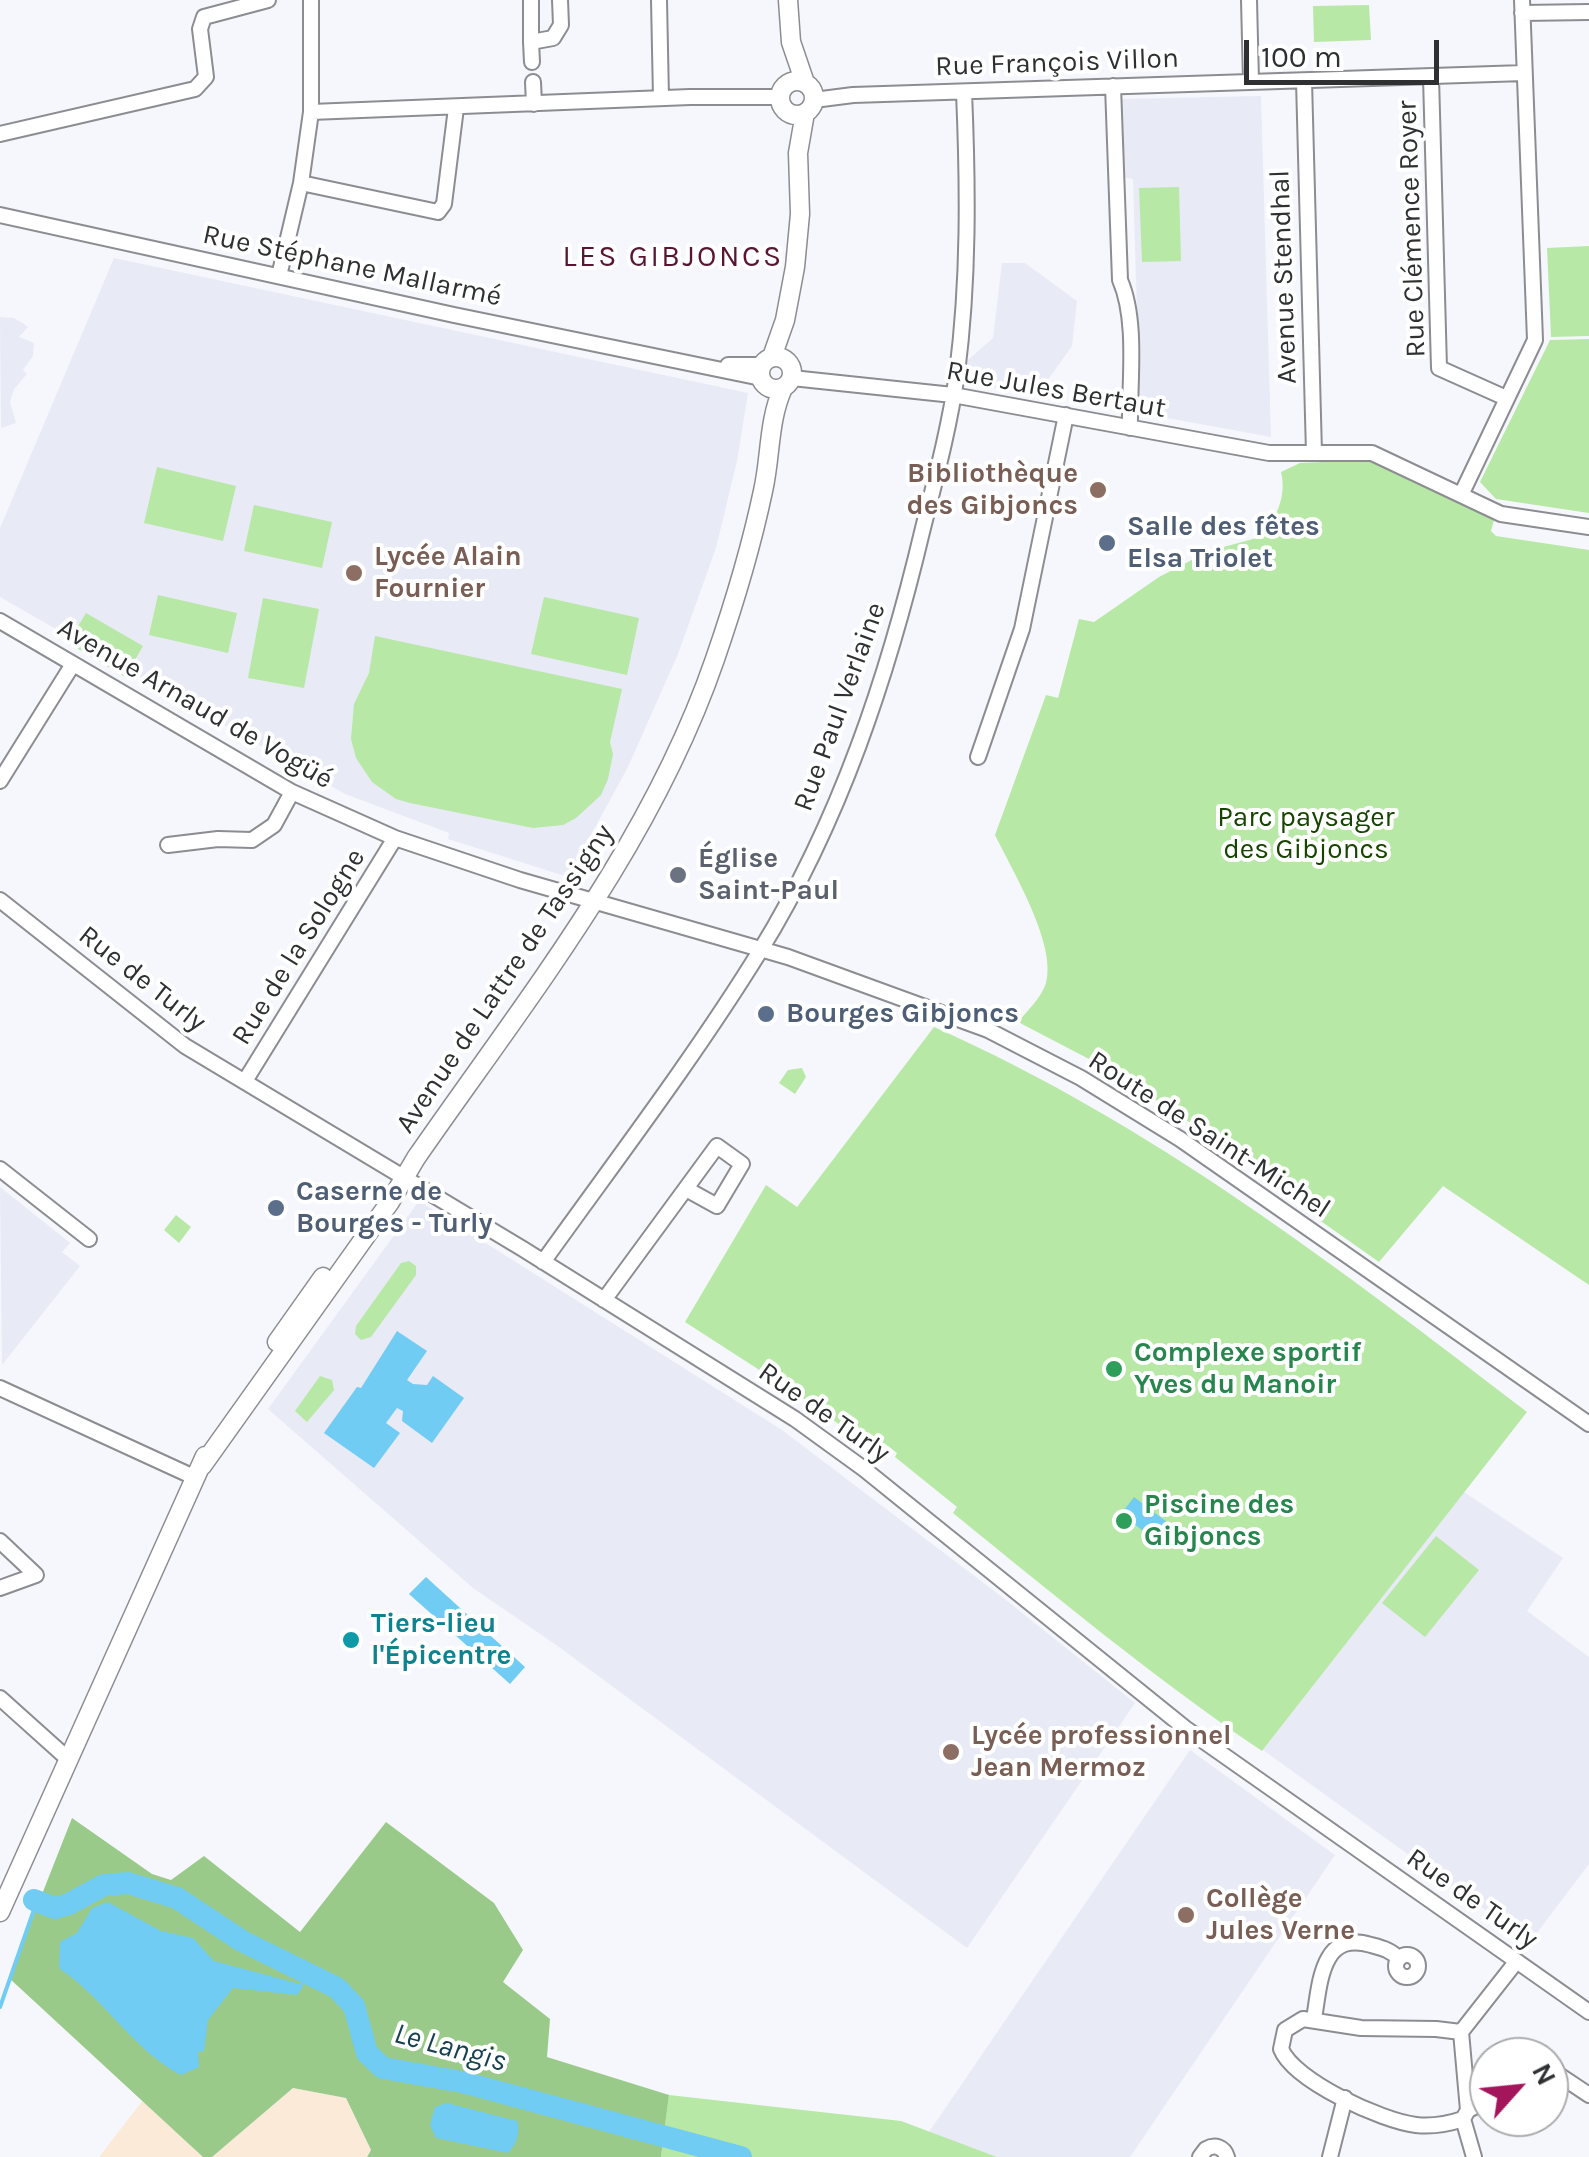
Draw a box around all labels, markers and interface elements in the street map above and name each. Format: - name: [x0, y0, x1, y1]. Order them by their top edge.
- scale bar: [1249, 20, 1444, 82]
- text: 100 m: [1261, 39, 1342, 75]
- street label: Rue François Villon: [935, 42, 1179, 84]
- street label: Rue Clémence Royer: [1391, 100, 1433, 358]
- street label: Avenue Stendhal: [1263, 169, 1305, 385]
- street label: Rue Stéphane Mallarmé: [200, 218, 504, 314]
- district label: LES GIBJONCS: [562, 239, 784, 275]
- street label: Rue Jules Bertaut: [944, 354, 1168, 426]
- place label: Bibliothèque des Gibjoncs: [907, 457, 1078, 523]
- marker: Bibliothèque des Gibjoncs: [1087, 479, 1109, 501]
- place label: Salle des fêtes Elsa Triolet: [1127, 510, 1320, 576]
- marker: Salle des fêtes Elsa Triolet: [1096, 532, 1118, 554]
- place label: Lycée Alain Fournier: [374, 540, 522, 606]
- marker: Lycée Alain Fournier: [343, 562, 365, 584]
- street label: Rue Paul Verlaine: [787, 598, 893, 816]
- street label: Avenue Arnaud de Vogüé: [51, 611, 339, 797]
- park label: Parc paysager des Gibjoncs: [1217, 801, 1395, 867]
- street label: Avenue de Lattre de Tassigny: [389, 818, 621, 1140]
- place label: Église Saint-Paul: [698, 842, 839, 908]
- street label: Rue de la Sologne: [225, 843, 373, 1051]
- marker: Église Saint-Paul: [667, 864, 689, 886]
- street label: Rue de Turly: [71, 919, 213, 1039]
- place label: Bourges Gibjoncs: [786, 997, 1019, 1031]
- marker: Bourges Gibjoncs: [755, 1003, 777, 1025]
- street label: Route de Saint-Michel: [1082, 1044, 1336, 1226]
- place label: Caserne de Bourges - Turly: [296, 1175, 493, 1241]
- marker: Caserne de Bourges - Turly: [265, 1197, 287, 1219]
- place label: Complexe sportif Yves du Manoir: [1134, 1336, 1361, 1402]
- street label: Rue de Turly: [752, 1355, 896, 1471]
- marker: Complexe sportif Yves du Manoir: [1103, 1358, 1125, 1380]
- place label: Piscine des Gibjoncs: [1144, 1488, 1294, 1554]
- marker: Piscine des Gibjoncs: [1113, 1510, 1135, 1532]
- place label: Tiers-lieu l'Épicentre: [371, 1607, 511, 1673]
- marker: Tiers-lieu l'Épicentre: [340, 1629, 362, 1651]
- place label: Lycée professionnel Jean Mermoz: [971, 1719, 1232, 1785]
- marker: Lycée professionnel Jean Mermoz: [940, 1741, 962, 1763]
- street label: Rue de Turly: [1400, 1841, 1544, 1957]
- place label: Collège Jules Verne: [1206, 1882, 1355, 1948]
- marker: Collège Jules Verne: [1175, 1904, 1197, 1926]
- water label: Le Langis: [390, 2016, 510, 2080]
- north arrow: [1469, 2037, 1569, 2137]
- text: N: [1525, 2058, 1564, 2090]

